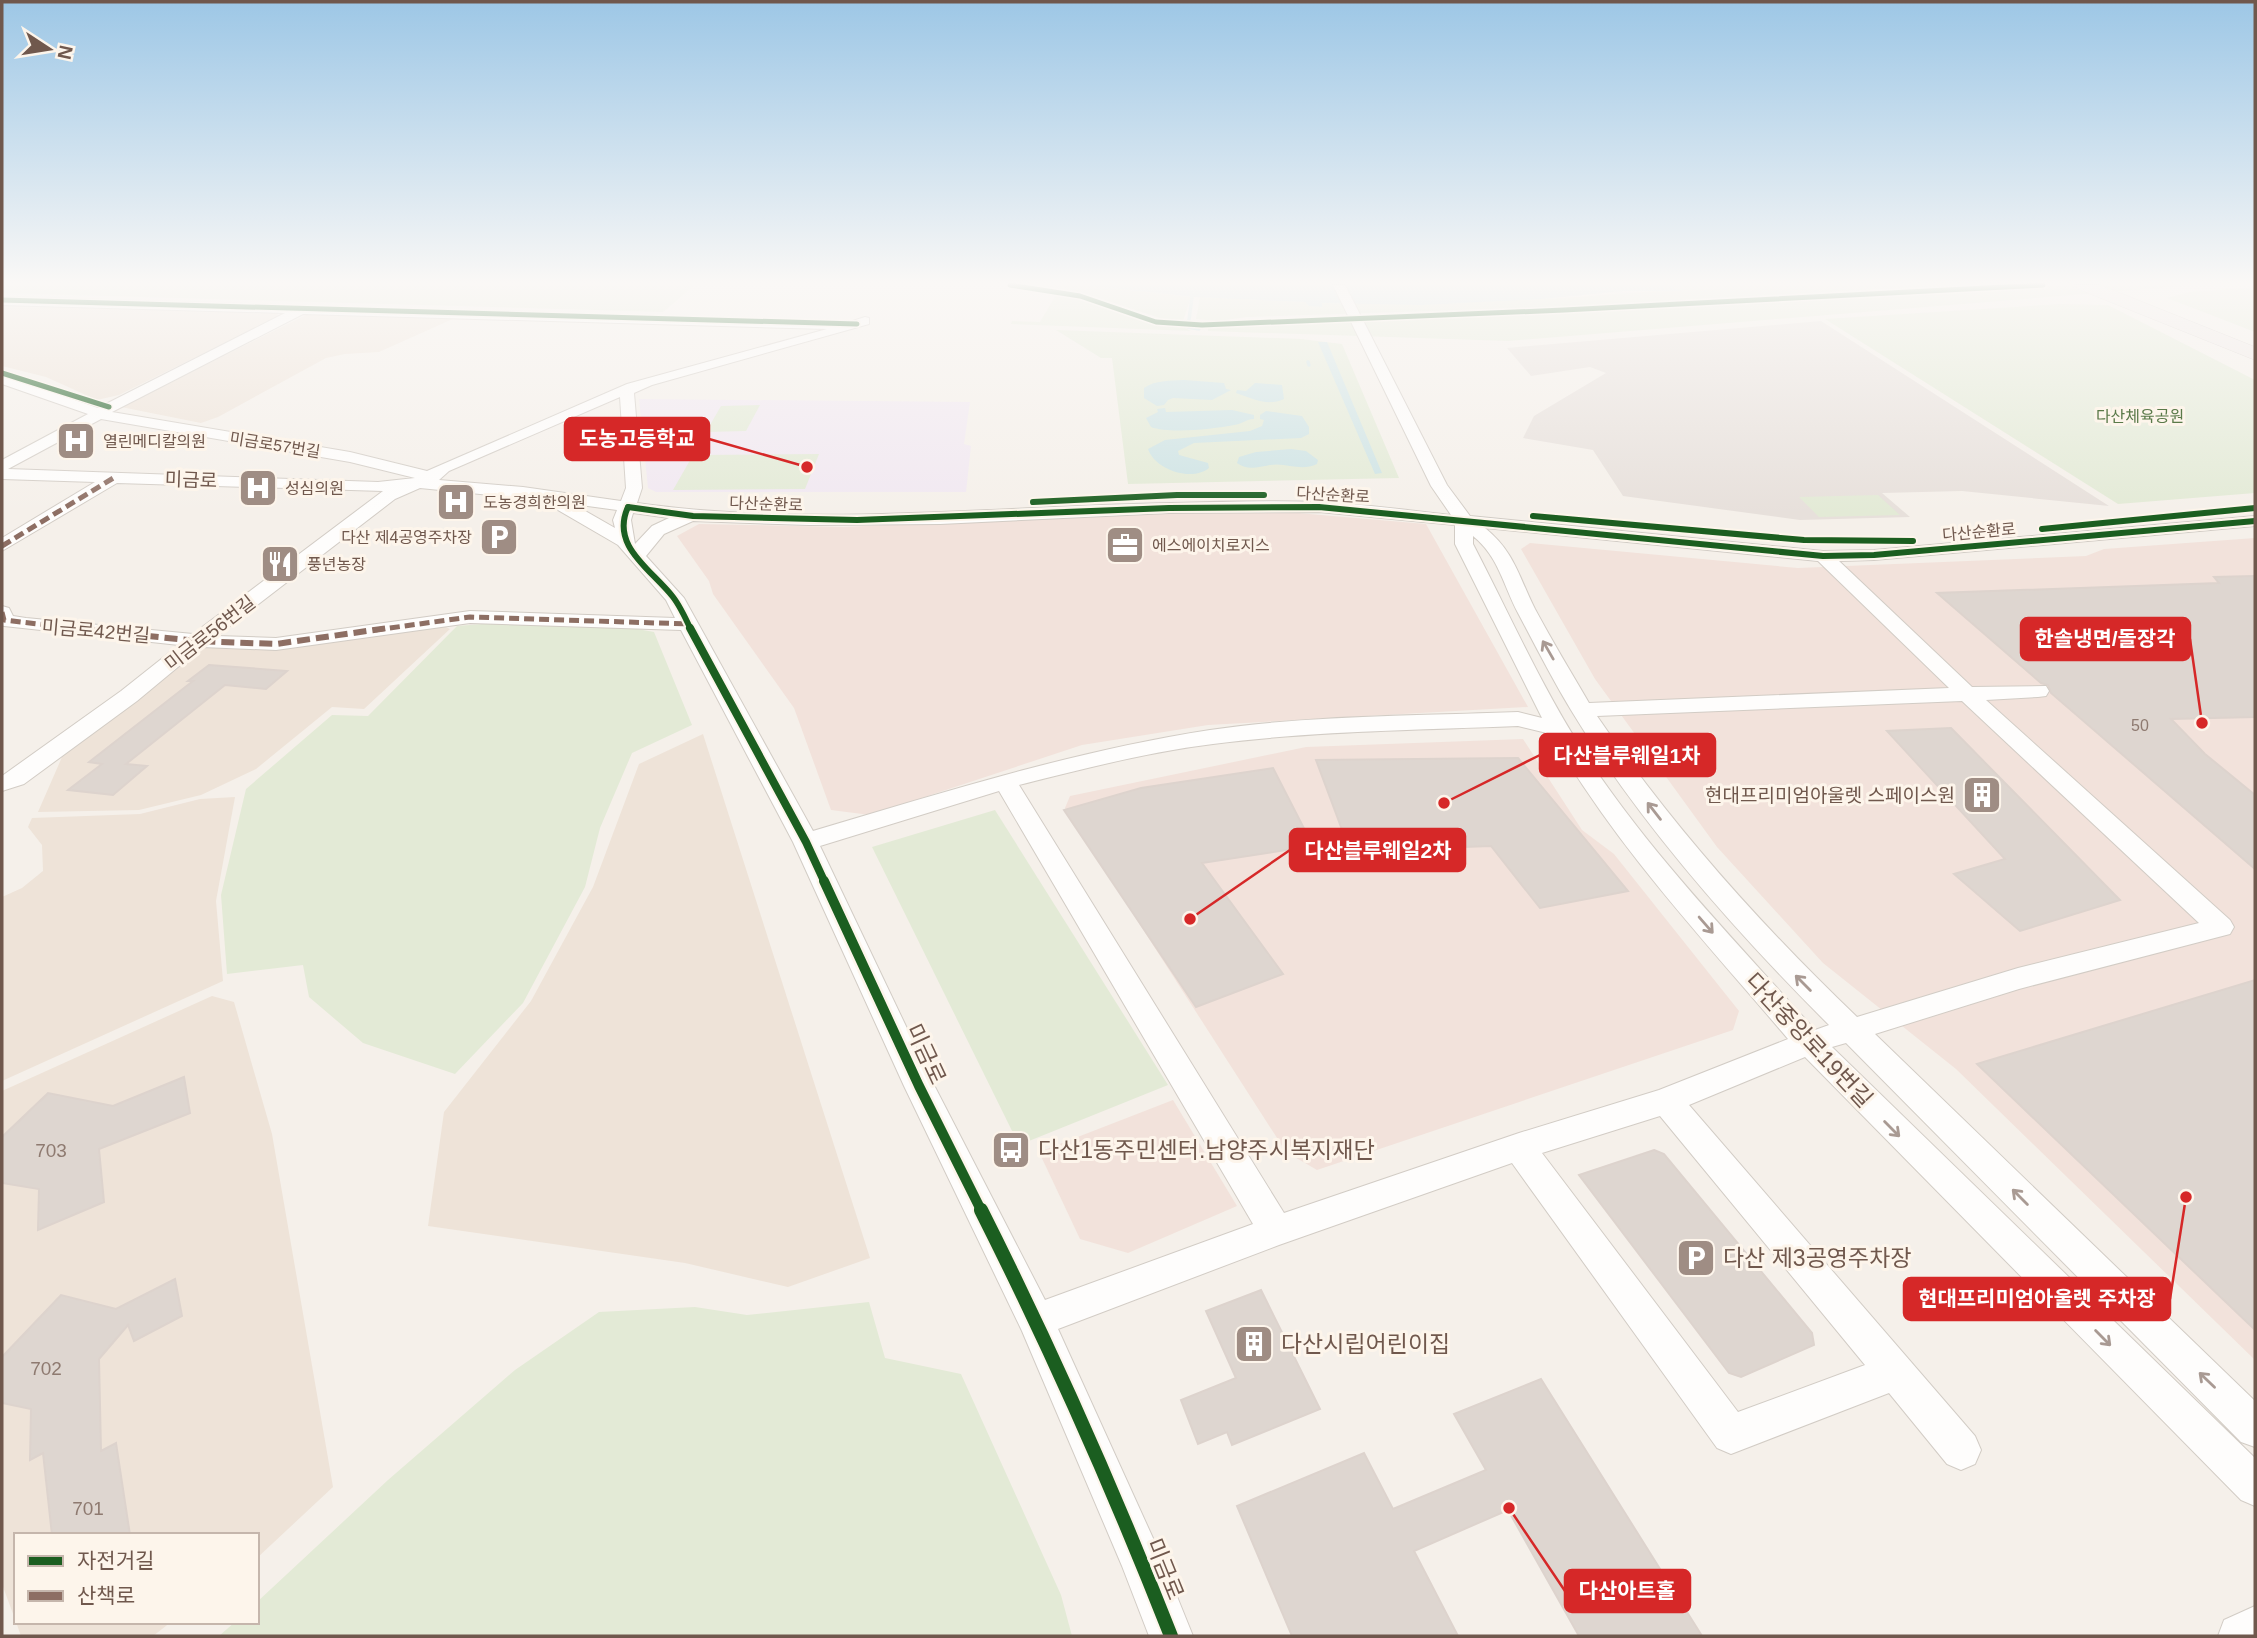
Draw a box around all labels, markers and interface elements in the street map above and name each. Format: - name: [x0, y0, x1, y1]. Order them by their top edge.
- north arrow: [14, 14, 84, 84]
- text: N: [53, 44, 77, 61]
- park label: 다산체육공원: [2096, 408, 2184, 425]
- callout: 도농고등학교: [565, 418, 709, 460]
- hospital icon: 열린메디칼의원: [55, 420, 97, 462]
- text: 도농고등학교: [579, 427, 695, 450]
- street label: 미금로57번길: [229, 429, 321, 461]
- place label: 열린메디칼의원: [103, 433, 206, 450]
- hospital icon: 성심의원: [237, 467, 279, 509]
- street label: 미금로: [164, 469, 218, 491]
- place label: 성심의원: [285, 480, 344, 497]
- hospital icon: 도농경희한의원: [435, 481, 477, 523]
- street label: 다산순환로: [1296, 485, 1370, 505]
- place label: 도농경희한의원: [483, 494, 586, 511]
- street label: 다산순환로: [729, 494, 803, 514]
- parking icon: 다산 제4공영주차장: [478, 516, 520, 558]
- street label: 다산순환로: [1942, 520, 2017, 544]
- office icon: 에스에이치로지스: [1104, 524, 1146, 566]
- place label: 다산 제4공영주차장: [341, 529, 472, 546]
- place label: 에스에이치로지스: [1152, 537, 1270, 554]
- restaurant icon: 풍년농장: [259, 543, 301, 585]
- place label: 풍년농장: [307, 556, 366, 573]
- street label: 미금로56번길: [161, 591, 259, 675]
- street label: 미금로42번길: [41, 616, 151, 646]
- callout: 한솔냉면/돌장각: [2021, 618, 2190, 660]
- text: 한솔냉면/돌장각: [2034, 627, 2176, 650]
- one-way arrow: [1541, 641, 1555, 661]
- house number: 50: [2131, 717, 2149, 734]
- callout: 다산블루웨일1차: [1540, 734, 1715, 776]
- text: 다산블루웨일1차: [1554, 744, 1700, 767]
- building icon: 현대프리미엄아울렛 스페이스원: [1961, 774, 2003, 816]
- place label: 현대프리미엄아울렛 스페이스원: [1705, 785, 1955, 806]
- one-way arrow: [1646, 803, 1661, 821]
- callout: 다산블루웨일2차: [1290, 829, 1465, 871]
- text: 다산블루웨일2차: [1305, 839, 1451, 862]
- one-way arrow: [1698, 916, 1714, 934]
- street label: 다산중앙로19번길: [1740, 968, 1878, 1112]
- one-way arrow: [1795, 974, 1812, 991]
- street label: 미금로: [901, 1020, 951, 1088]
- one-way arrow: [1883, 1120, 1900, 1137]
- bus stop icon: 다산1동주민센터.남양주시복지재단: [990, 1129, 1032, 1171]
- place label: 다산1동주민센터.남양주시복지재단: [1038, 1137, 1375, 1163]
- house number: 703: [35, 1140, 67, 1161]
- one-way arrow: [2012, 1188, 2029, 1205]
- parking icon: 다산 제3공영주차장: [1675, 1237, 1717, 1279]
- place label: 다산 제3공영주차장: [1723, 1245, 1911, 1271]
- callout: 현대프리미엄아울렛 주차장: [1904, 1278, 2170, 1320]
- text: 현대프리미엄아울렛 주차장: [1918, 1287, 2156, 1310]
- building icon: 다산시립어린이집: [1233, 1323, 1275, 1365]
- one-way arrow: [2094, 1329, 2111, 1346]
- place label: 다산시립어린이집: [1281, 1331, 1450, 1357]
- house number: 702: [30, 1358, 62, 1379]
- one-way arrow: [2198, 1372, 2215, 1389]
- house number: 701: [72, 1498, 104, 1519]
- legend: [14, 1533, 259, 1624]
- street label: 미금로: [1141, 1535, 1189, 1603]
- text: 자전거길: [77, 1549, 154, 1572]
- callout: 다산아트홀: [1565, 1570, 1690, 1612]
- text: 다산아트홀: [1579, 1579, 1675, 1602]
- text: 산책로: [77, 1584, 135, 1607]

